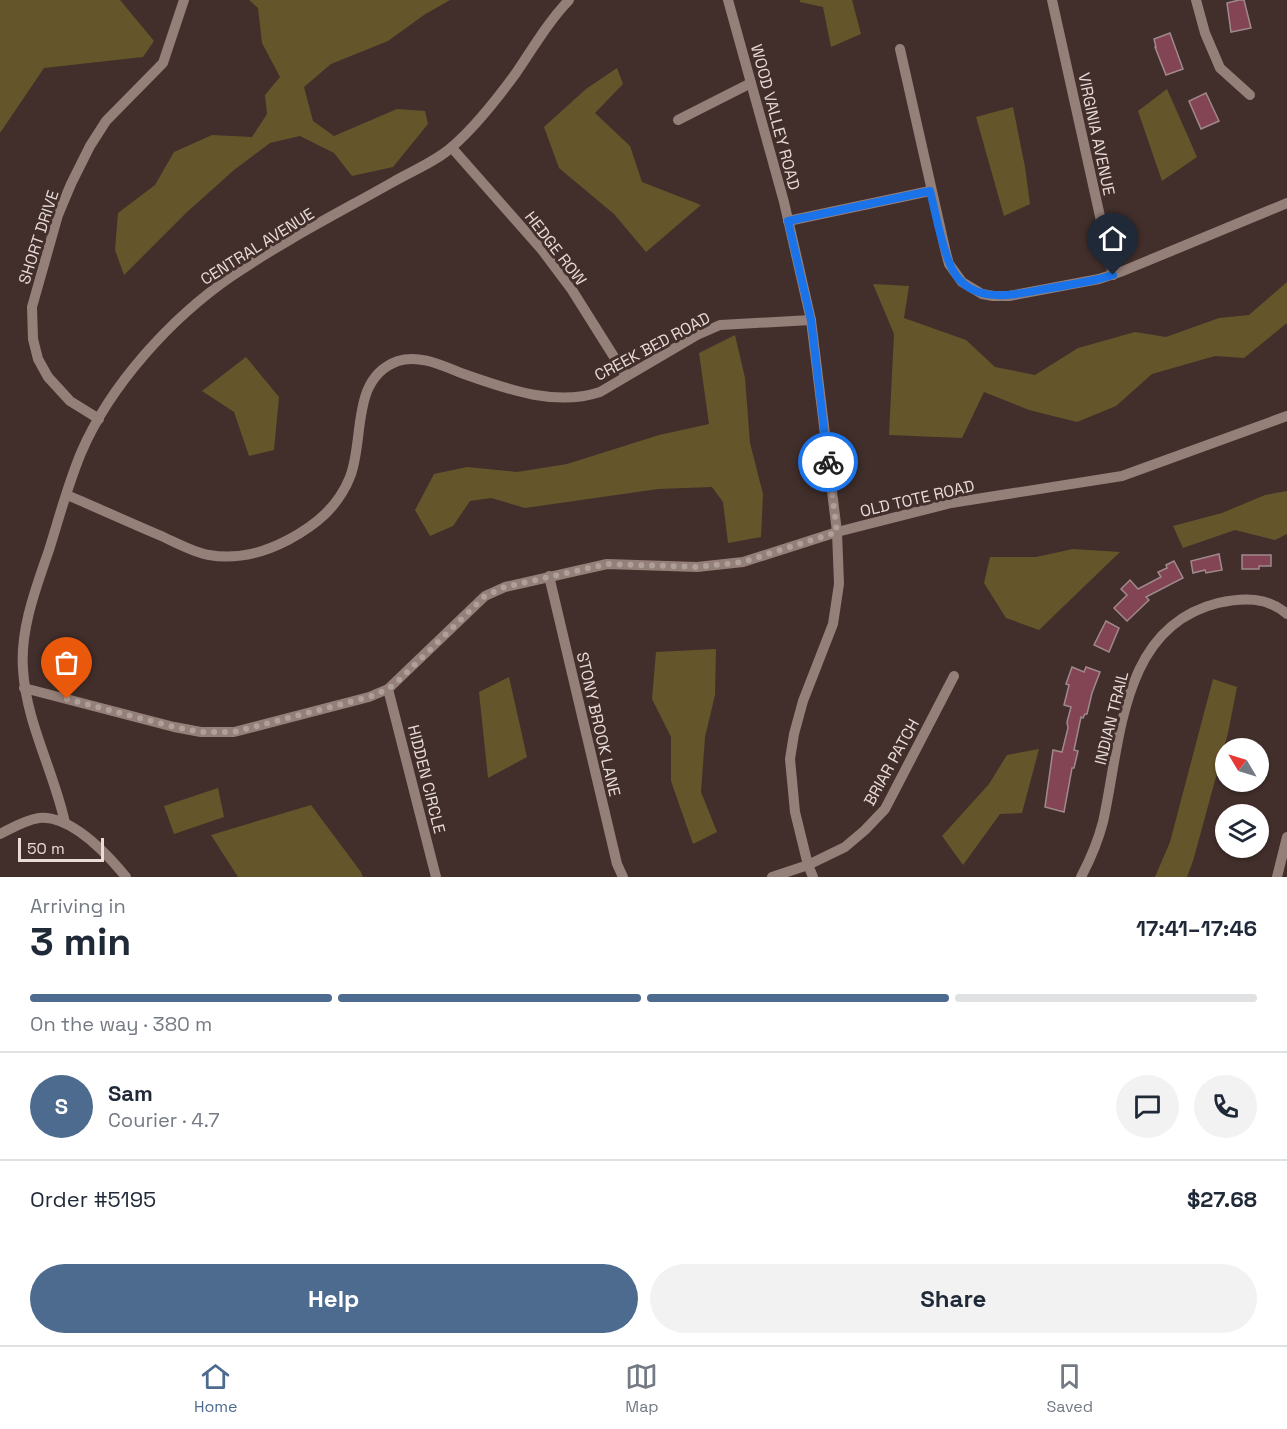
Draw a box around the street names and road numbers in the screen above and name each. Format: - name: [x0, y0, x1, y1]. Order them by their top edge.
- street label: WOOD VALLEY ROAD: [746, 42, 805, 192]
- street label: VIRGINIA AVENUE: [1073, 71, 1120, 197]
- street label: SHORT DRIVE: [13, 188, 64, 287]
- street label: CENTRAL AVENUE: [197, 203, 318, 290]
- street label: HEDGE ROW: [520, 207, 591, 290]
- street label: CREEK BED ROAD: [591, 307, 714, 386]
- street label: OLD TOTE ROAD: [858, 475, 976, 522]
- street label: STONY BROOK LANE: [572, 650, 625, 798]
- street label: INDIAN TRAIL: [1090, 669, 1133, 767]
- street label: BRIAR PATCH: [859, 715, 924, 809]
- street label: HIDDEN CIRCLE: [403, 723, 450, 836]

